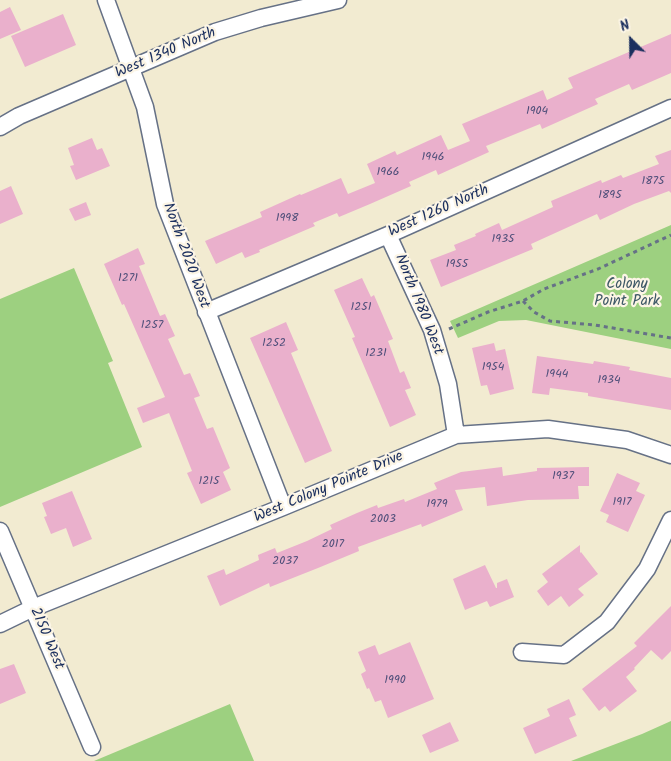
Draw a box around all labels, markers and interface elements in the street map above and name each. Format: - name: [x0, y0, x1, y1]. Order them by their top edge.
- text: N: [617, 14, 634, 38]
- north arrow: [606, 15, 656, 65]
- street label: West 1340 North: [113, 25, 219, 83]
- house number: 1904: [526, 105, 548, 119]
- house number: 1946: [422, 151, 444, 165]
- house number: 1966: [377, 166, 399, 180]
- house number: 1875: [642, 175, 664, 189]
- street label: West 1260 North: [386, 182, 492, 242]
- house number: 1895: [598, 189, 622, 203]
- street label: North 2020 West: [158, 201, 212, 311]
- house number: 1998: [276, 212, 298, 226]
- house number: 1935: [492, 233, 514, 247]
- street label: North 1980 West: [390, 252, 446, 358]
- house number: 1955: [446, 258, 468, 272]
- house number: 1271: [118, 272, 138, 286]
- park label: Colony Point Park: [594, 276, 660, 311]
- house number: 1251: [351, 301, 371, 315]
- house number: 1257: [141, 319, 163, 333]
- house number: 1252: [262, 337, 286, 351]
- house number: 1231: [365, 347, 387, 361]
- house number: 1954: [482, 361, 504, 375]
- house number: 1944: [546, 368, 568, 382]
- house number: 1934: [597, 374, 621, 388]
- street label: West Colony Pointe Drive: [252, 448, 406, 528]
- house number: 1937: [552, 470, 574, 484]
- house number: 1215: [199, 475, 219, 489]
- house number: 1917: [613, 496, 631, 510]
- house number: 1979: [426, 498, 448, 512]
- house number: 2003: [370, 513, 396, 527]
- house number: 2017: [322, 538, 344, 552]
- house number: 2037: [272, 555, 298, 569]
- street label: 2150 West: [25, 605, 67, 673]
- house number: 1990: [384, 674, 406, 688]

